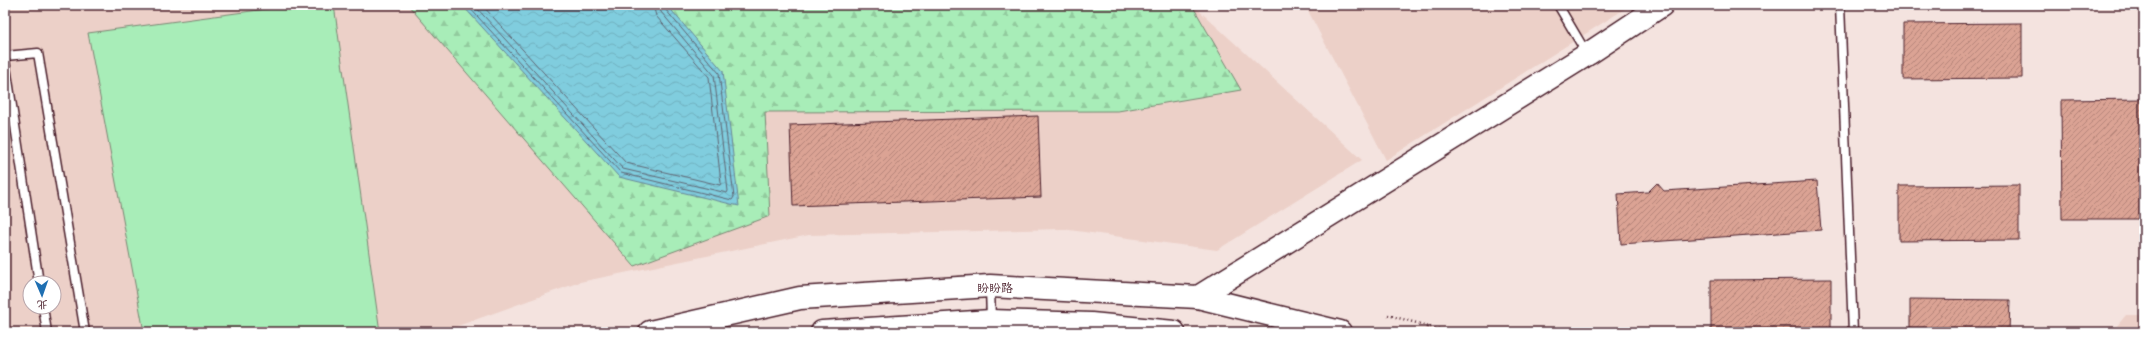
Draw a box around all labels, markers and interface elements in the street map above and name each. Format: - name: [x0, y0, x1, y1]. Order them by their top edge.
- north arrow: [22, 275, 62, 315]
- street label: 盼盼路: [977, 277, 1013, 299]
- text: 北: [37, 295, 48, 314]

